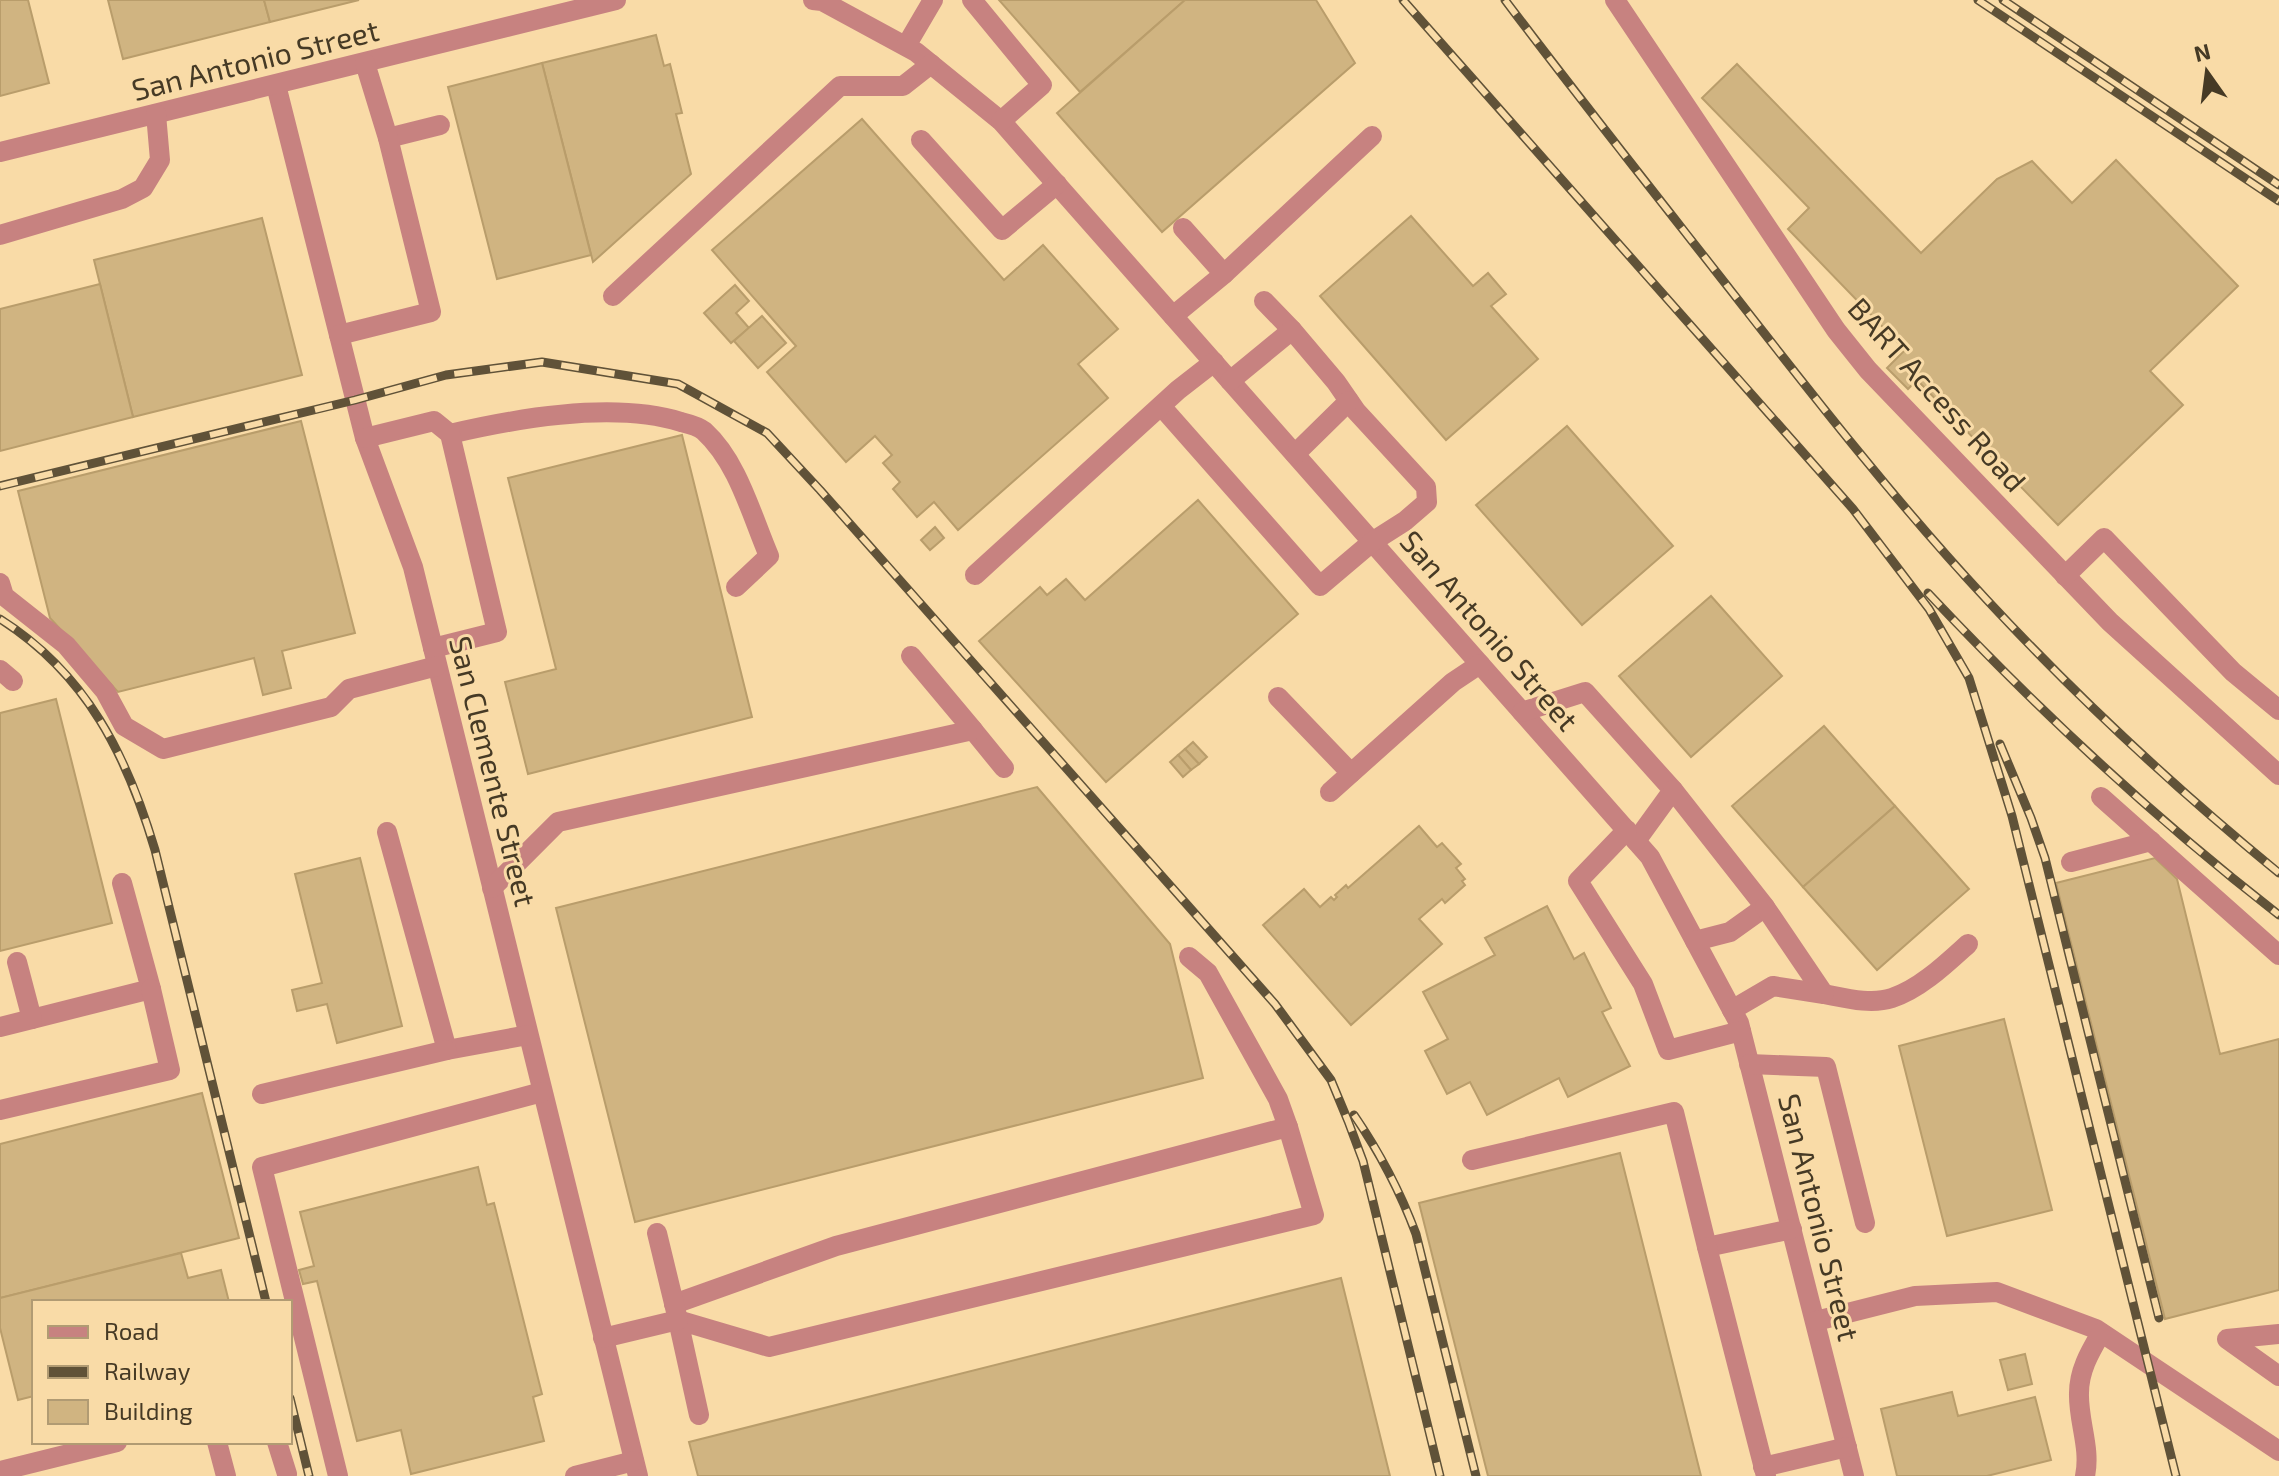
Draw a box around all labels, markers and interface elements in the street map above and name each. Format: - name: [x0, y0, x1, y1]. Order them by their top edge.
- street label: San Antonio Street: [128, 11, 382, 107]
- north arrow: [2167, 32, 2247, 112]
- text: N: [2191, 37, 2213, 66]
- street label: BART Access Road: [1842, 290, 2034, 498]
- street label: San Antonio Street: [1393, 523, 1587, 737]
- street label: San Clemente Street: [443, 632, 545, 910]
- street label: San Antonio Street: [1772, 1090, 1868, 1344]
- legend: [32, 1300, 292, 1444]
- text: Road: [104, 1316, 159, 1345]
- text: Railway: [104, 1356, 191, 1385]
- text: Building: [104, 1396, 193, 1425]

